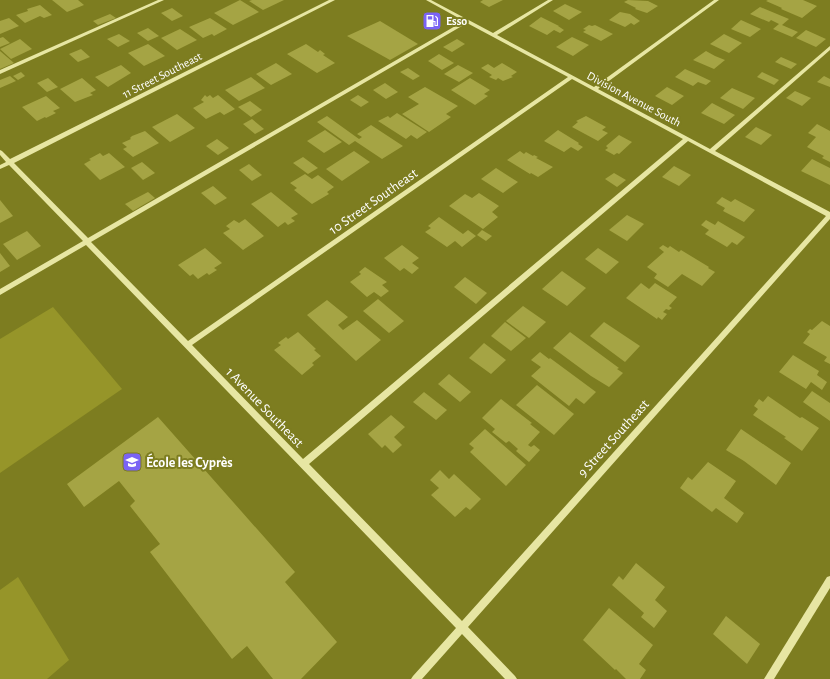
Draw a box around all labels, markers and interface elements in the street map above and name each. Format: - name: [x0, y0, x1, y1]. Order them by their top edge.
- fuel station icon: Esso: [421, 10, 443, 32]
- place label: Esso: [446, 15, 467, 27]
- street label: 11 Street Southeast: [120, 50, 204, 100]
- street label: Division Avenue South: [585, 69, 683, 129]
- street label: 10 Street Southeast: [327, 166, 421, 238]
- street label: 1 Avenue Southeast: [223, 365, 306, 451]
- street label: 9 Street Southeast: [575, 397, 652, 480]
- school or university icon: École les Cyprès: [121, 451, 143, 473]
- place label: École les Cyprès: [146, 453, 233, 470]

